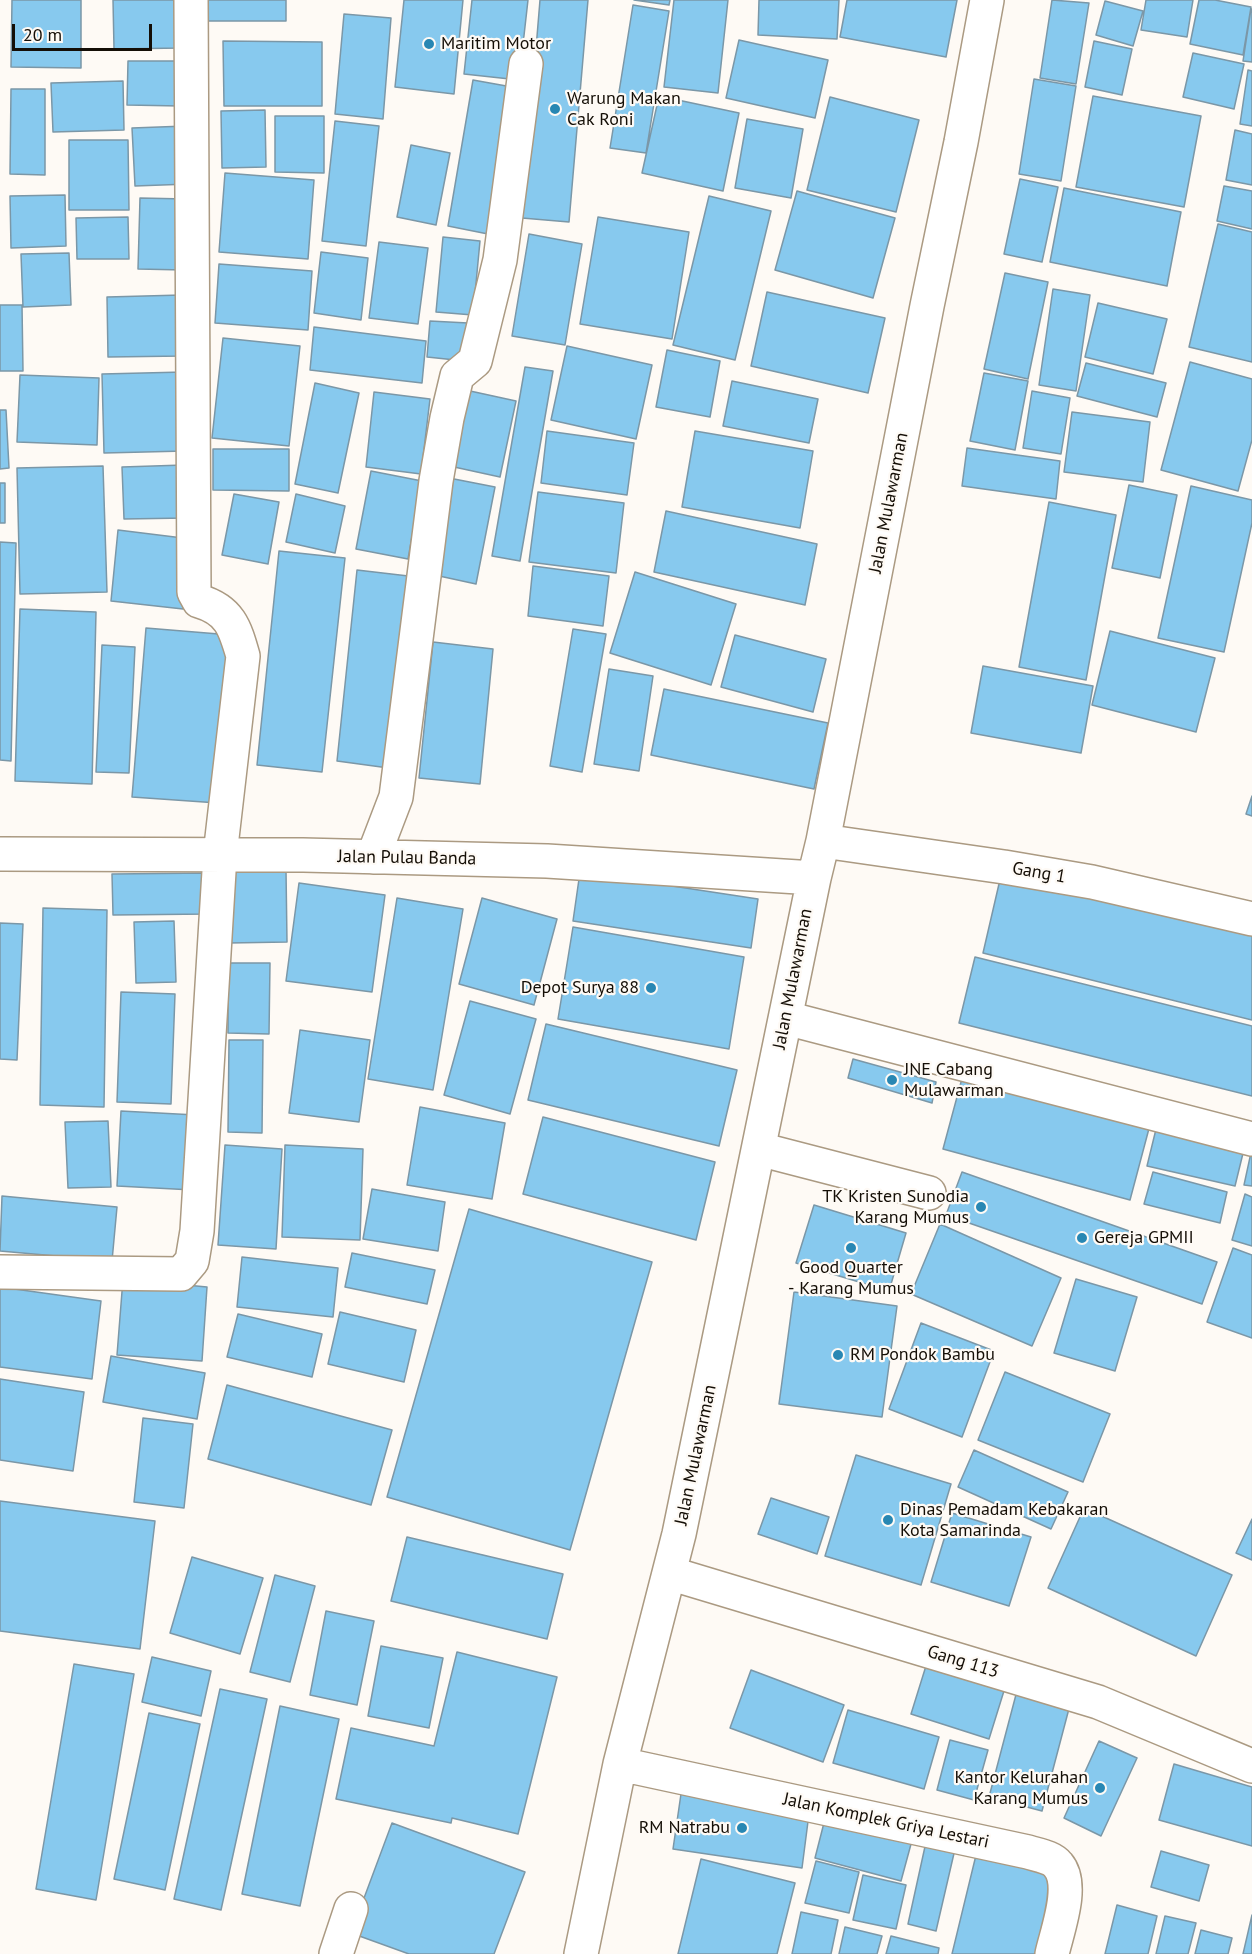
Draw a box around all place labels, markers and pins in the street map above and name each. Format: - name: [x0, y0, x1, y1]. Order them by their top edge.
- place label: Maritim Motor: [441, 33, 551, 55]
- marker: Maritim Motor: [422, 37, 436, 51]
- place label: Warung Makan Cak Roni: [567, 88, 681, 130]
- marker: Warung Makan Cak Roni: [548, 102, 562, 116]
- place label: Depot Surya 88: [521, 977, 639, 999]
- marker: Depot Surya 88: [644, 981, 658, 995]
- place label: JNE Cabang Mulawarman: [904, 1059, 1004, 1102]
- marker: JNE Cabang Mulawarman: [885, 1073, 899, 1087]
- place label: TK Kristen Sunodia Karang Mumus: [822, 1186, 969, 1228]
- marker: TK Kristen Sunodia Karang Mumus: [974, 1200, 988, 1214]
- place label: Gereja GPMII: [1094, 1227, 1194, 1249]
- marker: Gereja GPMII: [1075, 1231, 1089, 1245]
- marker: Good Quarter - Karang Mumus: [844, 1241, 858, 1255]
- place label: Good Quarter - Karang Mumus: [788, 1257, 914, 1300]
- place label: RM Pondok Bambu: [850, 1344, 995, 1366]
- marker: RM Pondok Bambu: [831, 1348, 845, 1362]
- place label: Dinas Pemadam Kebakaran Kota Samarinda: [900, 1499, 1108, 1541]
- marker: Dinas Pemadam Kebakaran Kota Samarinda: [881, 1513, 895, 1527]
- place label: Kantor Kelurahan Karang Mumus: [954, 1767, 1088, 1810]
- marker: Kantor Kelurahan Karang Mumus: [1093, 1781, 1107, 1795]
- place label: RM Natrabu: [639, 1817, 730, 1839]
- marker: RM Natrabu: [735, 1821, 749, 1835]

